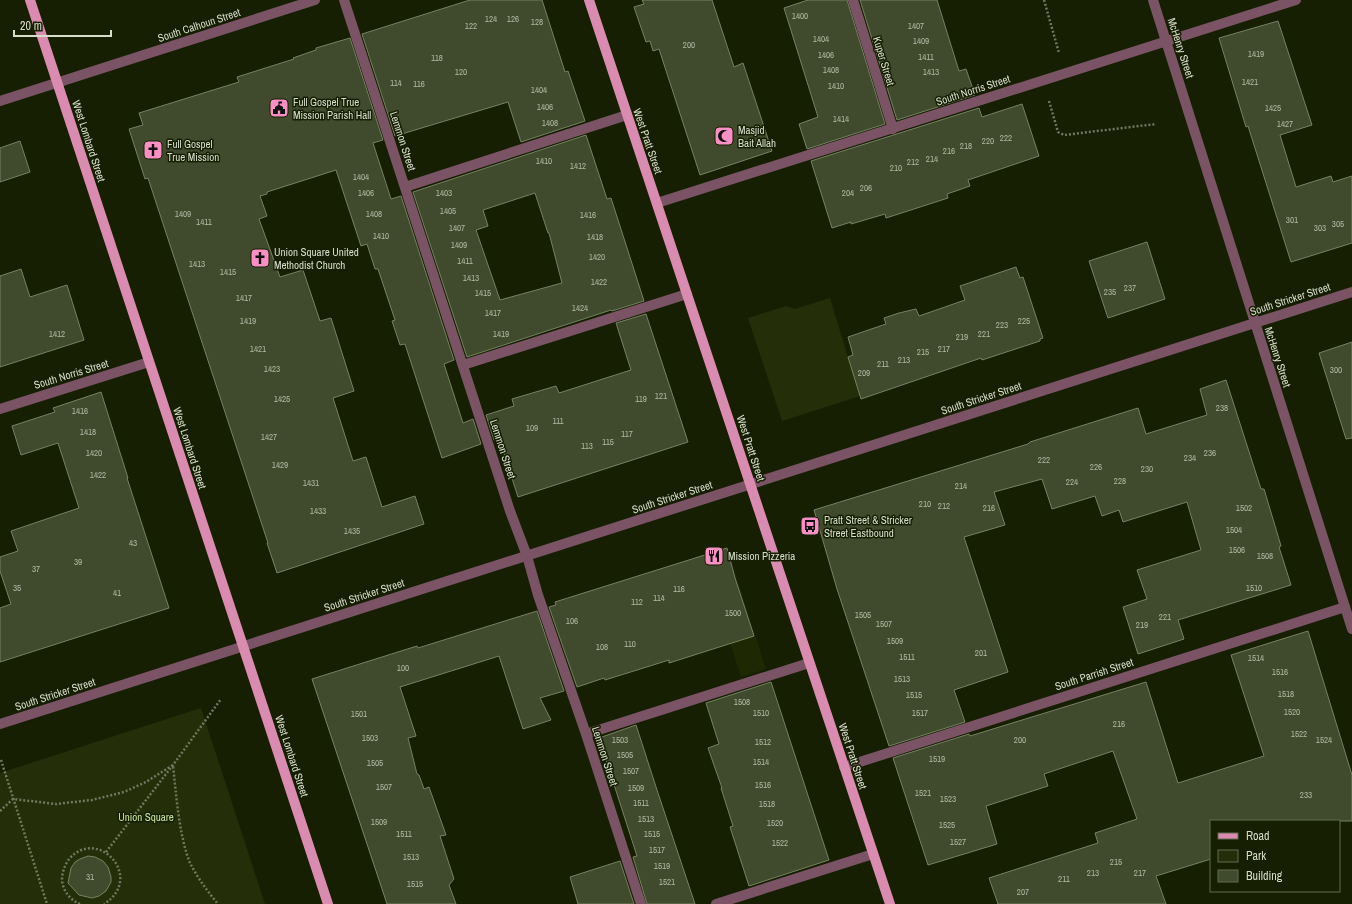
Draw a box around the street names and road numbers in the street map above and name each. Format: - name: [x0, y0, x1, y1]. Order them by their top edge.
- street label: South Calhoun Street: [156, 5, 243, 45]
- street label: McHenry Street: [1165, 16, 1197, 80]
- street label: Kuper Street: [870, 35, 898, 88]
- street label: South Norris Street: [934, 71, 1012, 109]
- street label: West Lombard Street: [69, 98, 109, 184]
- street label: West Pratt Street: [630, 106, 666, 176]
- street label: Lemmon Street: [387, 110, 419, 173]
- street label: South Stricker Street: [1248, 279, 1332, 319]
- street label: McHenry Street: [1262, 325, 1294, 389]
- street label: South Norris Street: [32, 356, 110, 392]
- street label: South Stricker Street: [939, 378, 1023, 418]
- street label: West Lombard Street: [170, 405, 210, 491]
- street label: West Pratt Street: [734, 413, 768, 483]
- street label: Lemmon Street: [487, 418, 519, 481]
- street label: South Stricker Street: [630, 477, 714, 517]
- street label: South Stricker Street: [322, 575, 406, 615]
- street label: South Parrish Street: [1053, 655, 1135, 693]
- street label: South Stricker Street: [13, 674, 97, 714]
- street label: West Lombard Street: [272, 713, 312, 799]
- street label: West Pratt Street: [836, 721, 870, 791]
- street label: Lemmon Street: [589, 725, 621, 788]

